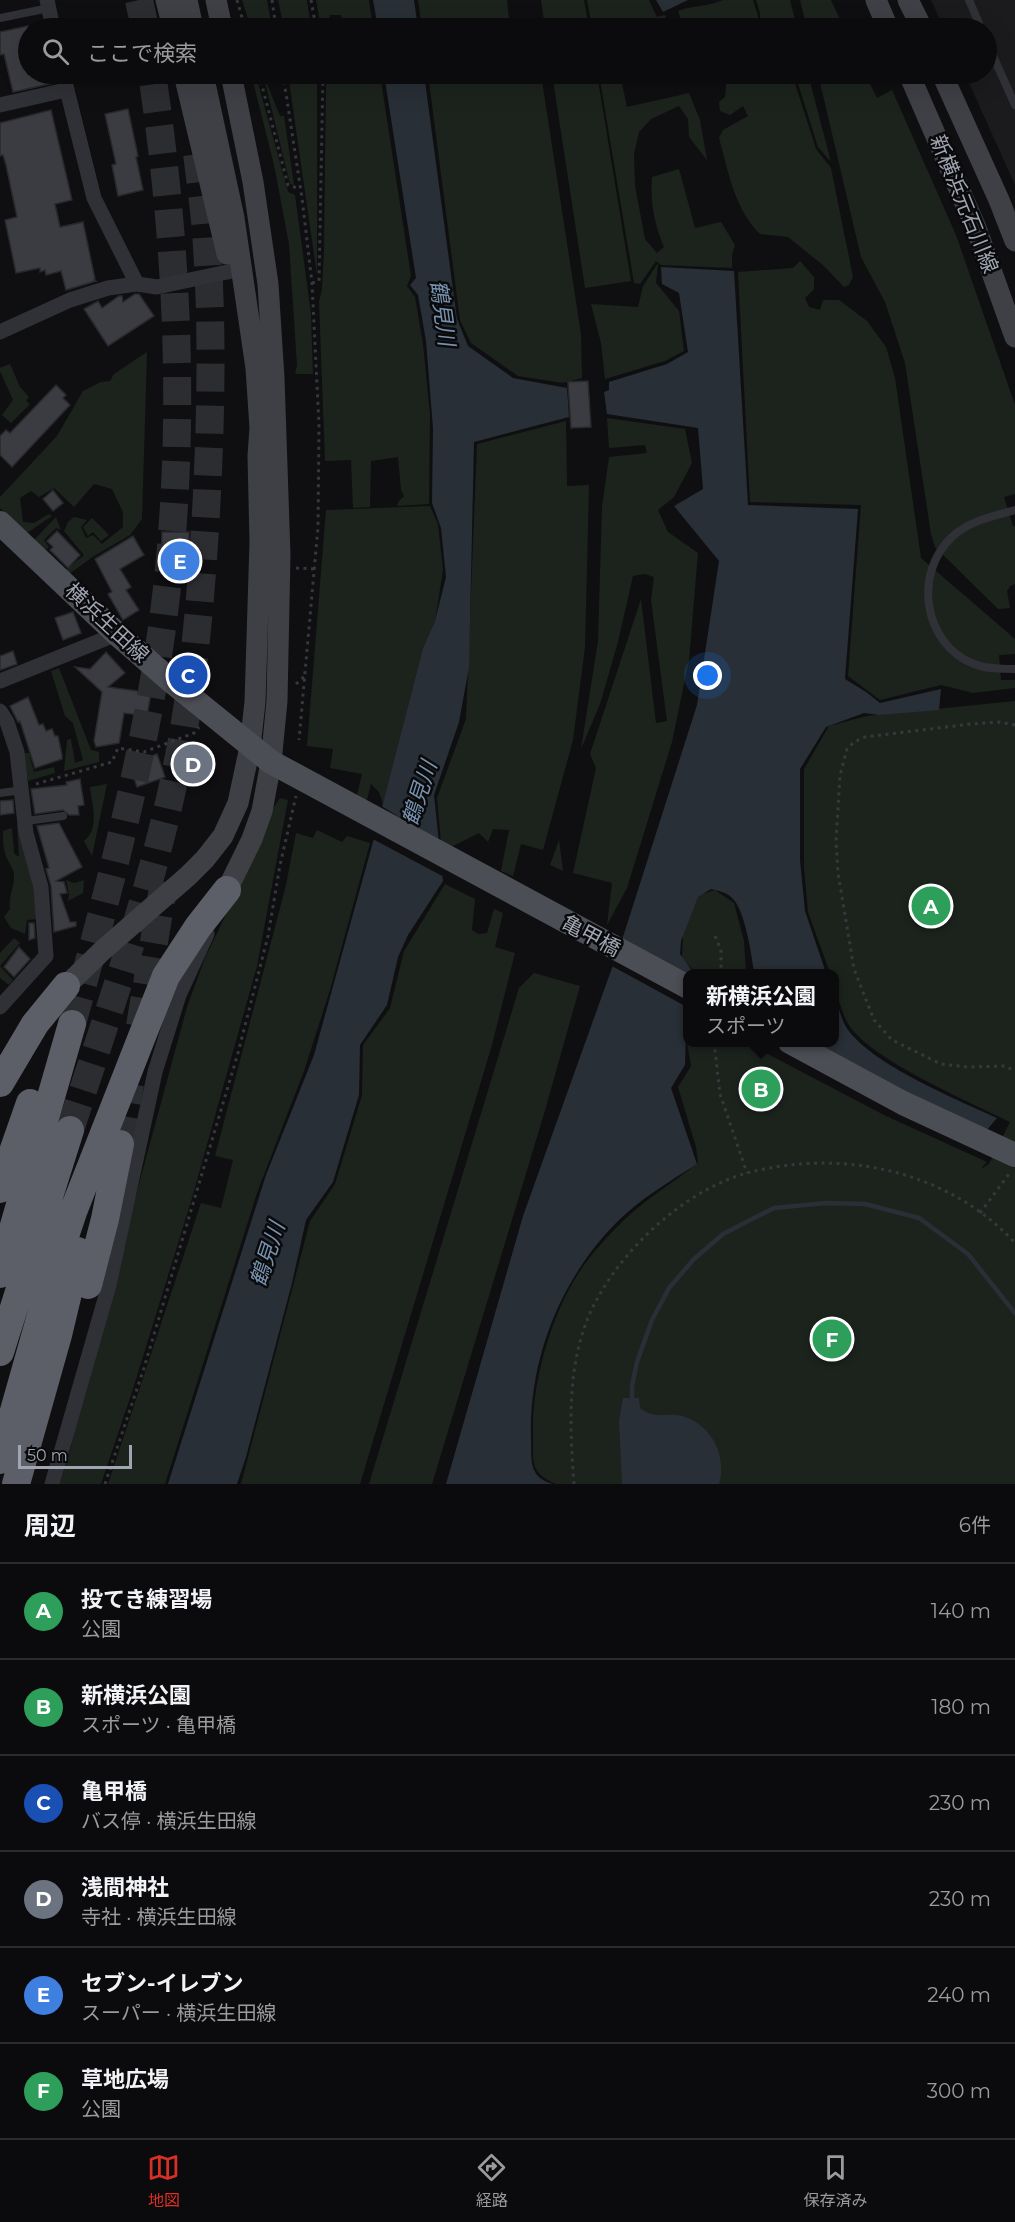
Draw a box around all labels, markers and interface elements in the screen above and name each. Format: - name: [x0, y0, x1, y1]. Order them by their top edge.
- search box: [18, 18, 997, 84]
- icon: search: [39, 35, 72, 68]
- text: ここで検索: [87, 40, 197, 67]
- street label: 新横浜元石川線: [925, 131, 1004, 277]
- water label: 鶴見川: [425, 279, 461, 350]
- pin: E: [160, 538, 200, 584]
- street label: 横浜生田線: [60, 578, 154, 668]
- pin: C: [168, 652, 207, 698]
- your location: [693, 661, 722, 690]
- pin: D: [174, 742, 212, 786]
- water label: 鶴見川: [396, 756, 443, 829]
- pin: A: [912, 884, 950, 928]
- street label: 亀甲橋: [558, 910, 625, 961]
- popup: [683, 969, 839, 1047]
- text: 新横浜公園: [706, 983, 816, 1010]
- text: スポーツ: [706, 1014, 786, 1038]
- pin: B: [742, 1066, 780, 1112]
- water label: 鶴見川: [244, 1217, 291, 1290]
- pin: F: [812, 1316, 852, 1362]
- scale bar: [18, 1442, 132, 1470]
- text: 50 m: [27, 1446, 68, 1465]
- text: 周辺: [24, 1510, 76, 1542]
- text: 6件: [959, 1513, 991, 1537]
- text: 投てき練習場: [81, 1586, 212, 1613]
- text: A: [36, 1599, 51, 1623]
- text: 140 m: [931, 1599, 991, 1623]
- text: 公園: [81, 1617, 121, 1641]
- text: 新横浜公園: [81, 1682, 191, 1709]
- text: B: [36, 1695, 51, 1719]
- text: 180 m: [931, 1695, 991, 1719]
- text: スポーツ · 亀甲橋: [81, 1713, 236, 1737]
- text: 亀甲橋: [81, 1778, 147, 1805]
- text: C: [36, 1791, 51, 1815]
- text: 230 m: [929, 1791, 991, 1815]
- text: バス停 · 横浜生田線: [81, 1809, 257, 1833]
- text: 浅間神社: [81, 1874, 169, 1901]
- text: D: [35, 1887, 52, 1911]
- text: 230 m: [929, 1887, 991, 1911]
- text: 寺社 · 横浜生田線: [81, 1905, 237, 1929]
- text: セブン-イレブン: [81, 1970, 244, 1997]
- text: E: [37, 1983, 50, 2007]
- text: 240 m: [927, 1983, 991, 2007]
- text: スーパー · 横浜生田線: [81, 2001, 276, 2025]
- text: 草地広場: [81, 2066, 169, 2093]
- text: F: [37, 2079, 50, 2103]
- text: 300 m: [927, 2079, 991, 2103]
- text: 公園: [81, 2097, 121, 2121]
- tab: 地図: [147, 2151, 180, 2211]
- tab: 経路: [475, 2151, 508, 2211]
- tab: 保存済み: [803, 2151, 867, 2211]

